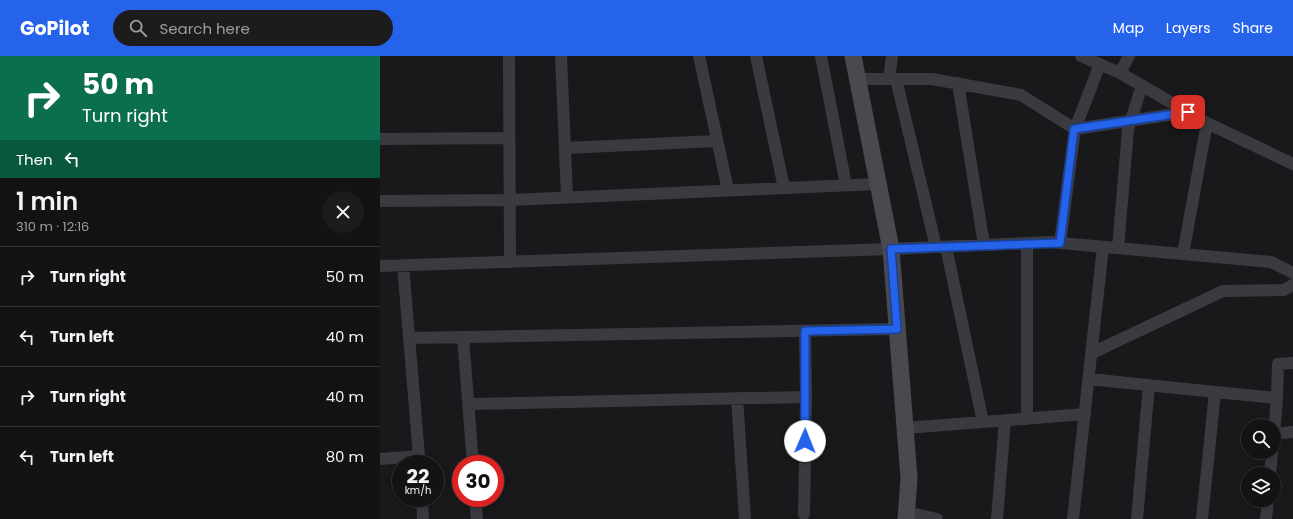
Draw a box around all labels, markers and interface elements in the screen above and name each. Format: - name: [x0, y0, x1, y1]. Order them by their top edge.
- search box: [113, 10, 393, 46]
- text: GoPilot: [20, 15, 89, 42]
- icon: search: [127, 17, 149, 39]
- text: Search here: [159, 18, 250, 39]
- text: Map: [1113, 18, 1144, 38]
- text: Layers: [1166, 18, 1210, 38]
- text: Share: [1232, 18, 1273, 38]
- text: 50 m: [82, 65, 154, 104]
- icon: right: [16, 72, 68, 124]
- pin: [1171, 95, 1205, 129]
- icon: arrive: [1177, 101, 1199, 123]
- text: Turn right: [82, 103, 168, 128]
- icon: left: [61, 148, 83, 170]
- text: Then: [16, 149, 53, 170]
- text: 1 min: [16, 185, 78, 218]
- button: close: [322, 191, 364, 233]
- text: 310 m · 12:16: [16, 217, 89, 236]
- icon: right: [16, 266, 38, 288]
- text: Turn right: [50, 266, 126, 287]
- text: 50 m: [326, 266, 364, 287]
- icon: left: [16, 326, 38, 348]
- text: Turn left: [50, 326, 114, 347]
- text: 40 m: [326, 326, 364, 347]
- icon: right: [16, 386, 38, 408]
- text: Turn right: [50, 386, 126, 407]
- text: 40 m: [326, 386, 364, 407]
- map controls: [1241, 419, 1281, 507]
- button: search: [1241, 419, 1281, 459]
- position arrow: [784, 420, 826, 462]
- icon: left: [16, 446, 38, 468]
- text: Turn left: [50, 446, 114, 467]
- text: 80 m: [326, 446, 364, 467]
- speed limit sign: 30: [452, 455, 504, 507]
- text: 22: [407, 462, 429, 490]
- button: layers: [1241, 467, 1281, 507]
- text: km/h: [405, 483, 431, 498]

